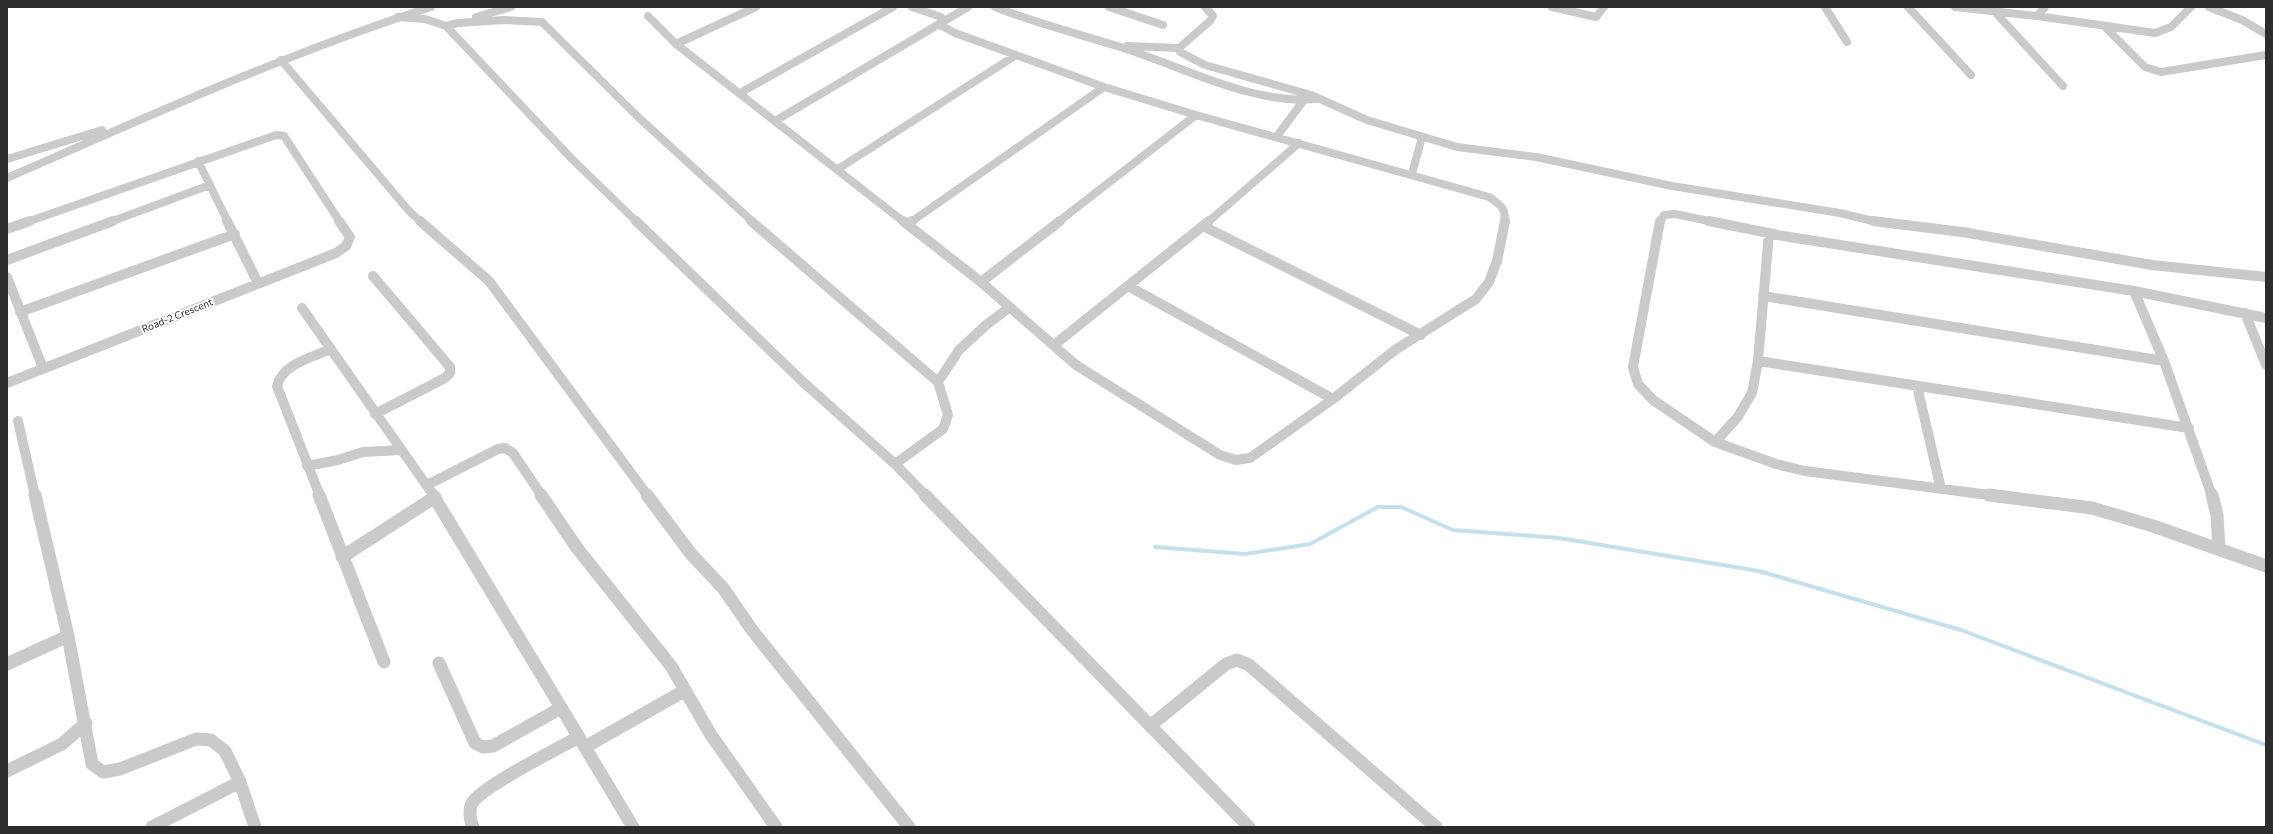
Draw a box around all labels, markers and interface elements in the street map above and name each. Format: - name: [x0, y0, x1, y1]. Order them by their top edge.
- street label: Road-2 Crescent: [140, 295, 214, 335]

